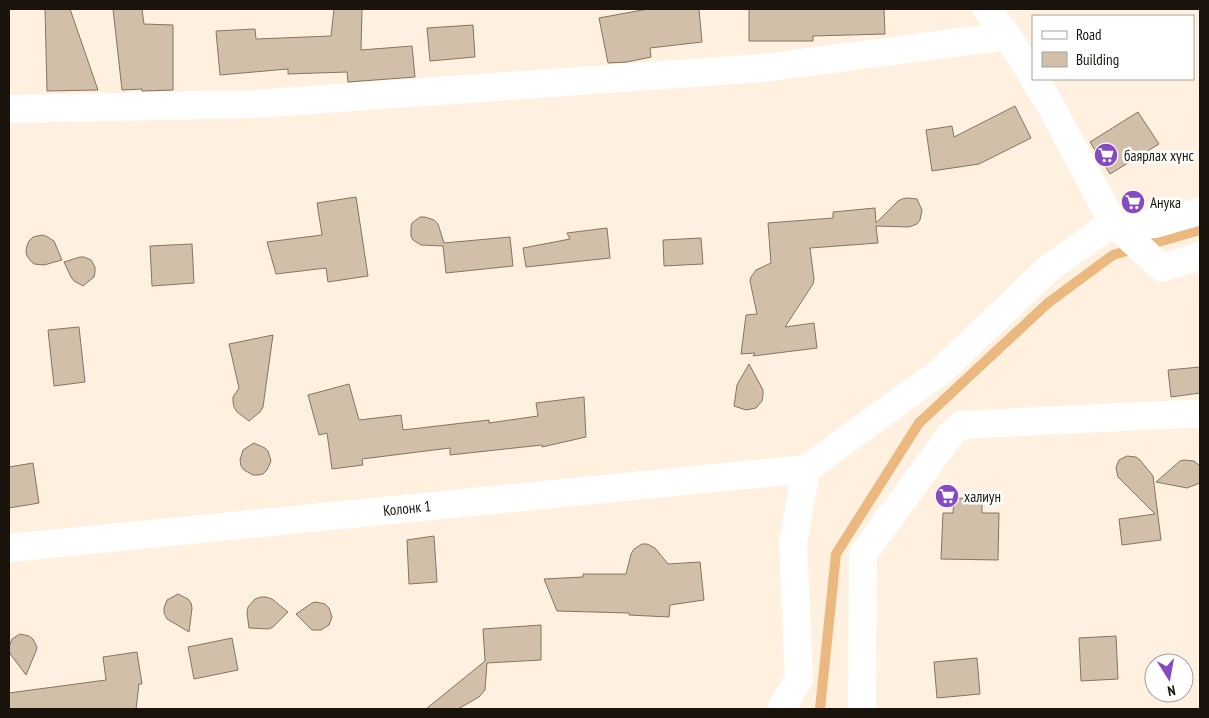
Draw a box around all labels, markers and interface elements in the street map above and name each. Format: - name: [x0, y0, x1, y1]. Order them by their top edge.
- legend: [1032, 15, 1194, 80]
- text: Road: [1076, 25, 1102, 44]
- text: Building: [1076, 50, 1119, 69]
- supermarket icon: баярлах хүнс: [1093, 142, 1119, 168]
- place label: баярлах хүнс: [1124, 146, 1194, 165]
- supermarket icon: Анука: [1120, 189, 1146, 215]
- place label: Анука: [1150, 193, 1181, 212]
- supermarket icon: халиун: [934, 483, 960, 509]
- place label: халиун: [964, 487, 1001, 506]
- street label: Колонк 1: [382, 496, 432, 520]
- north arrow: [1144, 653, 1194, 703]
- text: N: [1166, 681, 1177, 700]

